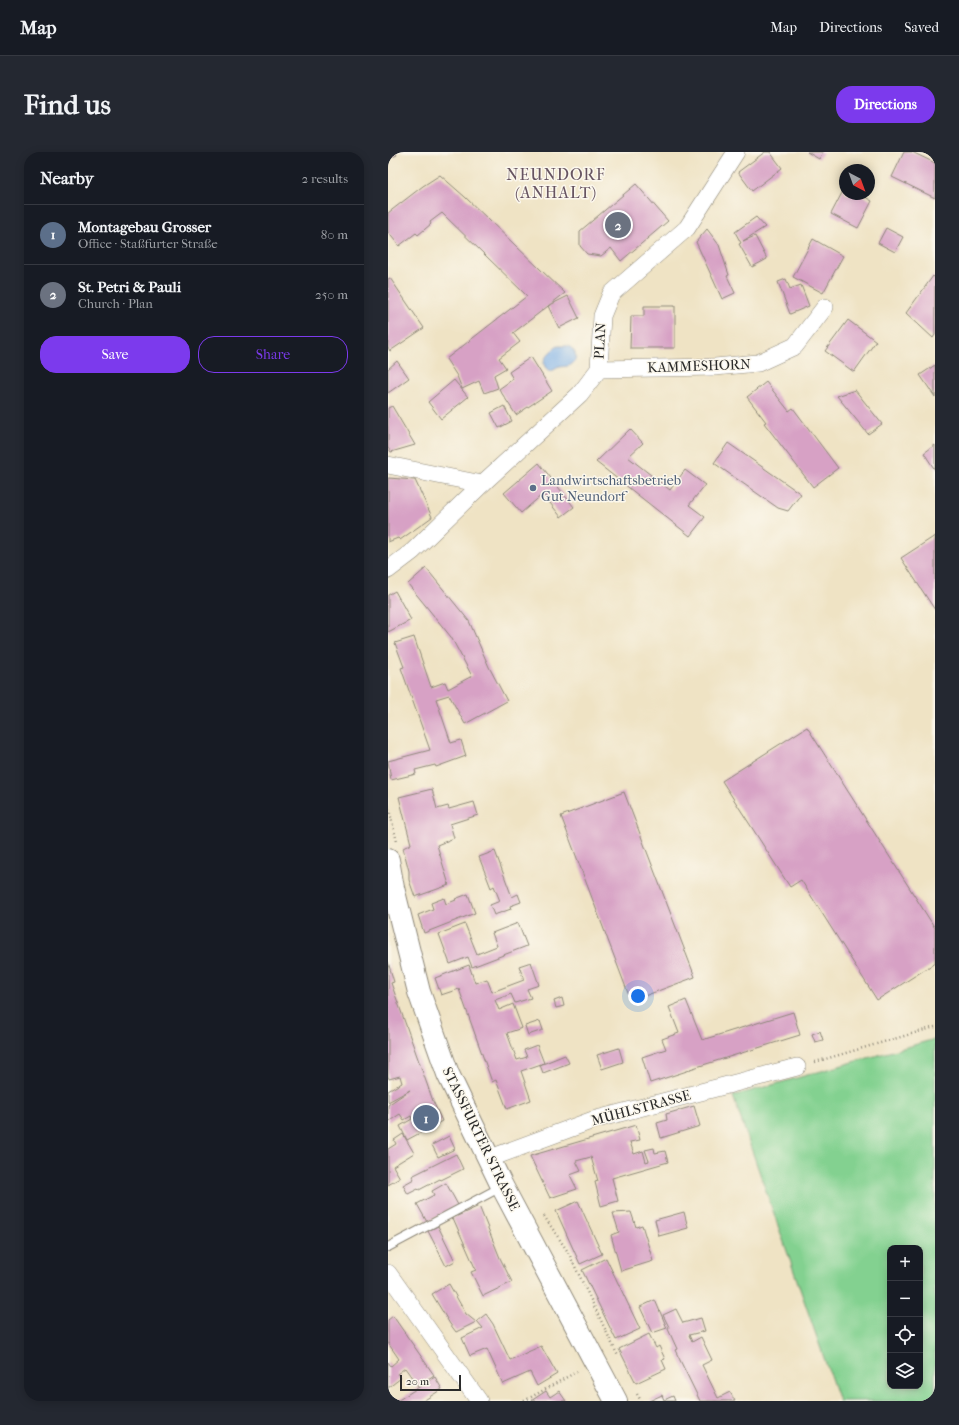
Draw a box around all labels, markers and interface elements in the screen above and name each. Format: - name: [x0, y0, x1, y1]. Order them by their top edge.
- text: Map: [20, 17, 56, 39]
- text: Map: [770, 19, 797, 36]
- text: Directions: [819, 19, 882, 36]
- text: Saved: [904, 19, 939, 36]
- button: Directions: [836, 86, 935, 123]
- text: Find us: [24, 88, 111, 121]
- north arrow: [839, 164, 875, 200]
- district label: NEUNDORF (ANHALT): [506, 165, 606, 202]
- text: Nearby: [40, 168, 94, 188]
- text: 2 results: [302, 171, 348, 186]
- pin: 2: [605, 210, 631, 240]
- text: Montagebau Grosser: [78, 218, 211, 236]
- text: 1: [51, 227, 55, 242]
- text: 80 m: [321, 227, 348, 242]
- text: Office · Staßfurter Straße: [78, 236, 218, 251]
- text: St. Petri & Pauli: [78, 278, 181, 296]
- text: 2: [50, 287, 56, 302]
- text: 250 m: [315, 287, 348, 302]
- text: Church · Plan: [78, 296, 153, 311]
- street label: PLAN: [591, 322, 609, 360]
- button: Save: [40, 336, 190, 373]
- button: Share: [198, 336, 348, 373]
- street label: KAMMESHORN: [647, 356, 751, 376]
- place label: Landwirtschaftsbetrieb Gut Neundorf: [541, 472, 681, 505]
- marker: Landwirtschaftsbetrieb Gut Neundorf: [528, 483, 538, 493]
- your location: [628, 986, 648, 1006]
- street label: STASSFURTER STRASSE: [439, 1064, 523, 1214]
- street label: MÜHLSTRASSE: [589, 1086, 693, 1129]
- pin: 1: [413, 1103, 439, 1133]
- map controls: [887, 1245, 923, 1389]
- button: +: [887, 1245, 923, 1281]
- button: −: [887, 1281, 923, 1317]
- button: locate: [887, 1317, 923, 1353]
- button: layers: [887, 1353, 923, 1389]
- scale bar: [400, 1373, 461, 1392]
- text: 20 m: [406, 1375, 429, 1388]

